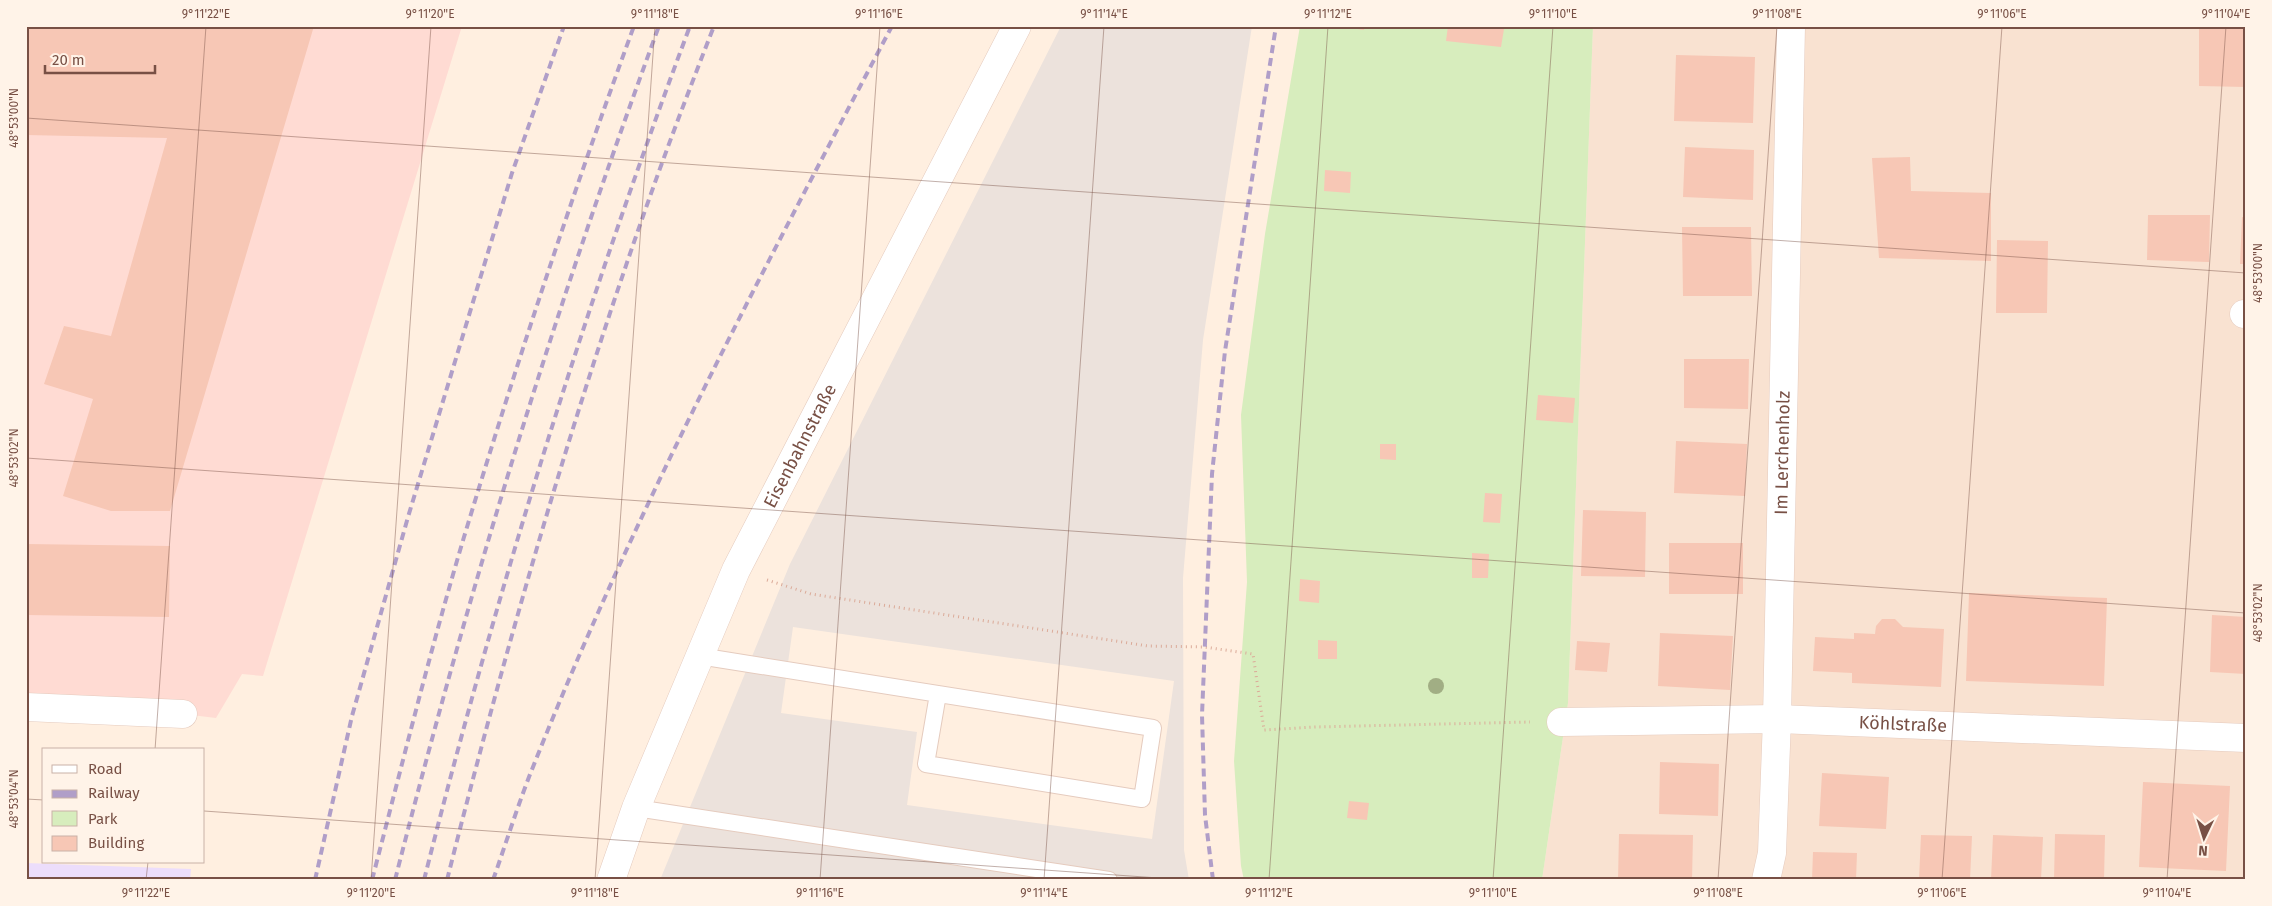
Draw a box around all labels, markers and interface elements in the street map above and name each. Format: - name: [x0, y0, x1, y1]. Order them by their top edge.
- text: 9°11'22"E: [182, 7, 230, 21]
- text: 9°11'20"E: [405, 7, 455, 21]
- text: 9°11'18"E: [631, 7, 679, 21]
- text: 9°11'16"E: [855, 7, 903, 21]
- text: 9°11'14"E: [1080, 7, 1128, 21]
- text: 9°11'12"E: [1304, 7, 1352, 21]
- text: 9°11'10"E: [1529, 7, 1577, 21]
- text: 9°11'08"E: [1752, 7, 1802, 21]
- text: 9°11'06"E: [1977, 7, 2027, 21]
- text: 9°11'04"E: [2202, 7, 2251, 21]
- scale bar: [45, 42, 155, 74]
- text: 20 m: [52, 51, 85, 69]
- text: 48°53'00"N: [7, 88, 21, 148]
- text: 48°53'00"N: [2251, 243, 2265, 303]
- street label: Eisenbahnstraße: [759, 380, 841, 512]
- street label: Im Lerchenholz: [1770, 390, 1795, 515]
- text: 48°53'02"N: [7, 428, 21, 488]
- text: 48°53'02"N: [2251, 583, 2265, 643]
- street label: Köhlstraße: [1858, 711, 1947, 737]
- legend: [42, 748, 205, 864]
- text: Road: [88, 760, 123, 778]
- text: 48°53'04"N: [7, 769, 21, 829]
- text: Railway: [88, 784, 140, 802]
- text: Park: [88, 810, 118, 828]
- north arrow: [2180, 814, 2230, 864]
- text: Building: [88, 834, 144, 852]
- text: N: [2198, 842, 2208, 859]
- text: 9°11'22"E: [122, 886, 170, 900]
- text: 9°11'20"E: [346, 886, 396, 900]
- text: 9°11'18"E: [571, 886, 619, 900]
- text: 9°11'16"E: [796, 886, 844, 900]
- text: 9°11'14"E: [1020, 886, 1068, 900]
- text: 9°11'12"E: [1245, 886, 1293, 900]
- text: 9°11'10"E: [1469, 886, 1517, 900]
- text: 9°11'08"E: [1693, 886, 1743, 900]
- text: 9°11'06"E: [1917, 886, 1967, 900]
- text: 9°11'04"E: [2143, 886, 2192, 900]

